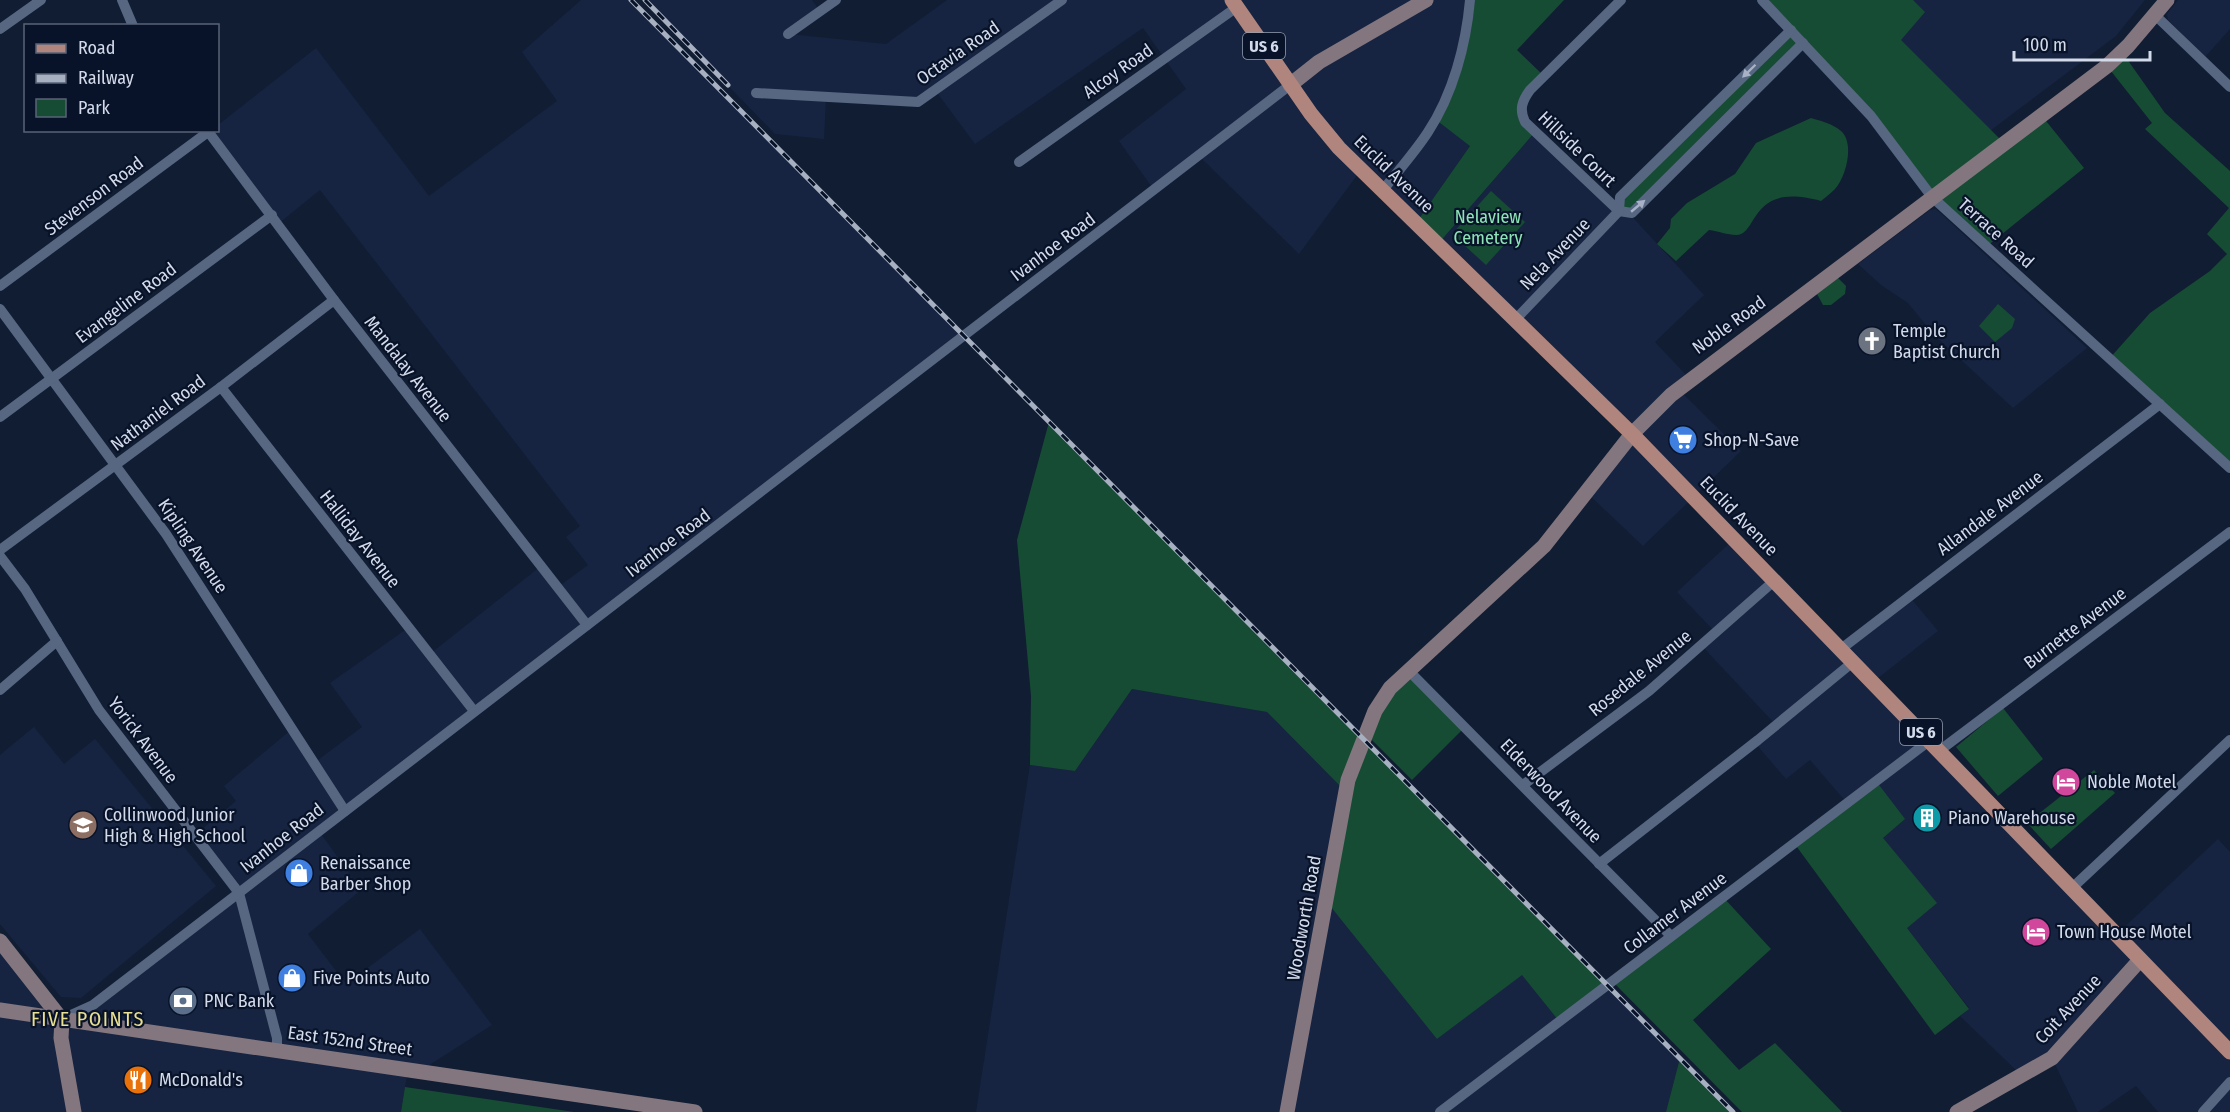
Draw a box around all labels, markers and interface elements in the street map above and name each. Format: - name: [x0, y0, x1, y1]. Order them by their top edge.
- street label: Octavia Road: [912, 16, 1004, 90]
- legend: [24, 24, 219, 132]
- scale bar: [2014, 24, 2150, 62]
- road number: US 6: [1243, 33, 1285, 59]
- text: 100 m: [2023, 34, 2067, 56]
- text: Road: [78, 37, 115, 59]
- street label: Alcoy Road: [1079, 39, 1157, 103]
- one-way arrow: [1741, 64, 1756, 78]
- text: Railway: [78, 67, 134, 89]
- text: Park: [78, 97, 111, 119]
- street label: Hillside Court: [1533, 106, 1621, 192]
- street label: Euclid Avenue: [1349, 130, 1439, 218]
- street label: Stevenson Road: [40, 152, 148, 240]
- street label: Terrace Road: [1953, 193, 2039, 273]
- one-way arrow: [1630, 199, 1646, 212]
- park label: Nelaview Cemetery: [1453, 206, 1523, 249]
- street label: Ivanhoe Road: [1006, 208, 1100, 286]
- street label: Nela Avenue: [1515, 213, 1595, 295]
- street label: Evangeline Road: [71, 258, 181, 348]
- street label: Noble Road: [1688, 291, 1770, 359]
- street label: Mandalay Avenue: [360, 311, 456, 427]
- place label: Temple Baptist Church: [1893, 320, 2000, 363]
- church icon: Temple Baptist Church: [1856, 325, 1888, 357]
- street label: Nathaniel Road: [106, 370, 210, 456]
- supermarket icon: Shop-N-Save: [1667, 424, 1699, 456]
- place label: Shop-N-Save: [1704, 429, 1799, 451]
- street label: Allandale Avenue: [1933, 466, 2048, 560]
- street label: Euclid Avenue: [1695, 471, 1783, 561]
- street label: Halliday Avenue: [315, 486, 405, 592]
- street label: Kipling Avenue: [153, 495, 233, 598]
- street label: Ivanhoe Road: [621, 504, 715, 582]
- street label: Burnette Avenue: [2019, 582, 2131, 674]
- street label: Rosedale Avenue: [1584, 625, 1696, 721]
- street label: Yorick Avenue: [103, 692, 183, 788]
- road number: US 6: [1900, 719, 1942, 745]
- street label: Elderwood Avenue: [1496, 734, 1606, 848]
- hotel icon: Noble Motel: [2050, 766, 2082, 798]
- place label: Noble Motel: [2087, 771, 2177, 793]
- street label: Ivanhoe Road: [236, 798, 328, 878]
- building icon: Piano Warehouse: [1911, 802, 1943, 834]
- place label: Collinwood Junior High & High School: [104, 804, 245, 847]
- place label: Piano Warehouse: [1948, 807, 2075, 829]
- school or university icon: Collinwood Junior High & High School: [67, 809, 99, 841]
- place label: Renaissance Barber Shop: [320, 852, 411, 895]
- street label: Woodworth Road: [1282, 854, 1326, 982]
- shop icon: Renaissance Barber Shop: [283, 857, 315, 889]
- street label: Collamer Avenue: [1619, 867, 1731, 959]
- hotel icon: Town House Motel: [2020, 916, 2052, 948]
- place label: Town House Motel: [2057, 921, 2192, 943]
- shop icon: Five Points Auto: [276, 962, 308, 994]
- place label: Five Points Auto: [313, 967, 430, 989]
- street label: Coit Avenue: [2030, 970, 2106, 1048]
- bank icon: PNC Bank: [167, 985, 199, 1017]
- place label: PNC Bank: [204, 990, 275, 1012]
- district label: FIVE POINTS: [31, 1007, 145, 1031]
- street label: East 152nd Street: [286, 1021, 414, 1061]
- restaurant icon: McDonald's: [122, 1064, 154, 1096]
- place label: McDonald's: [159, 1069, 243, 1091]

